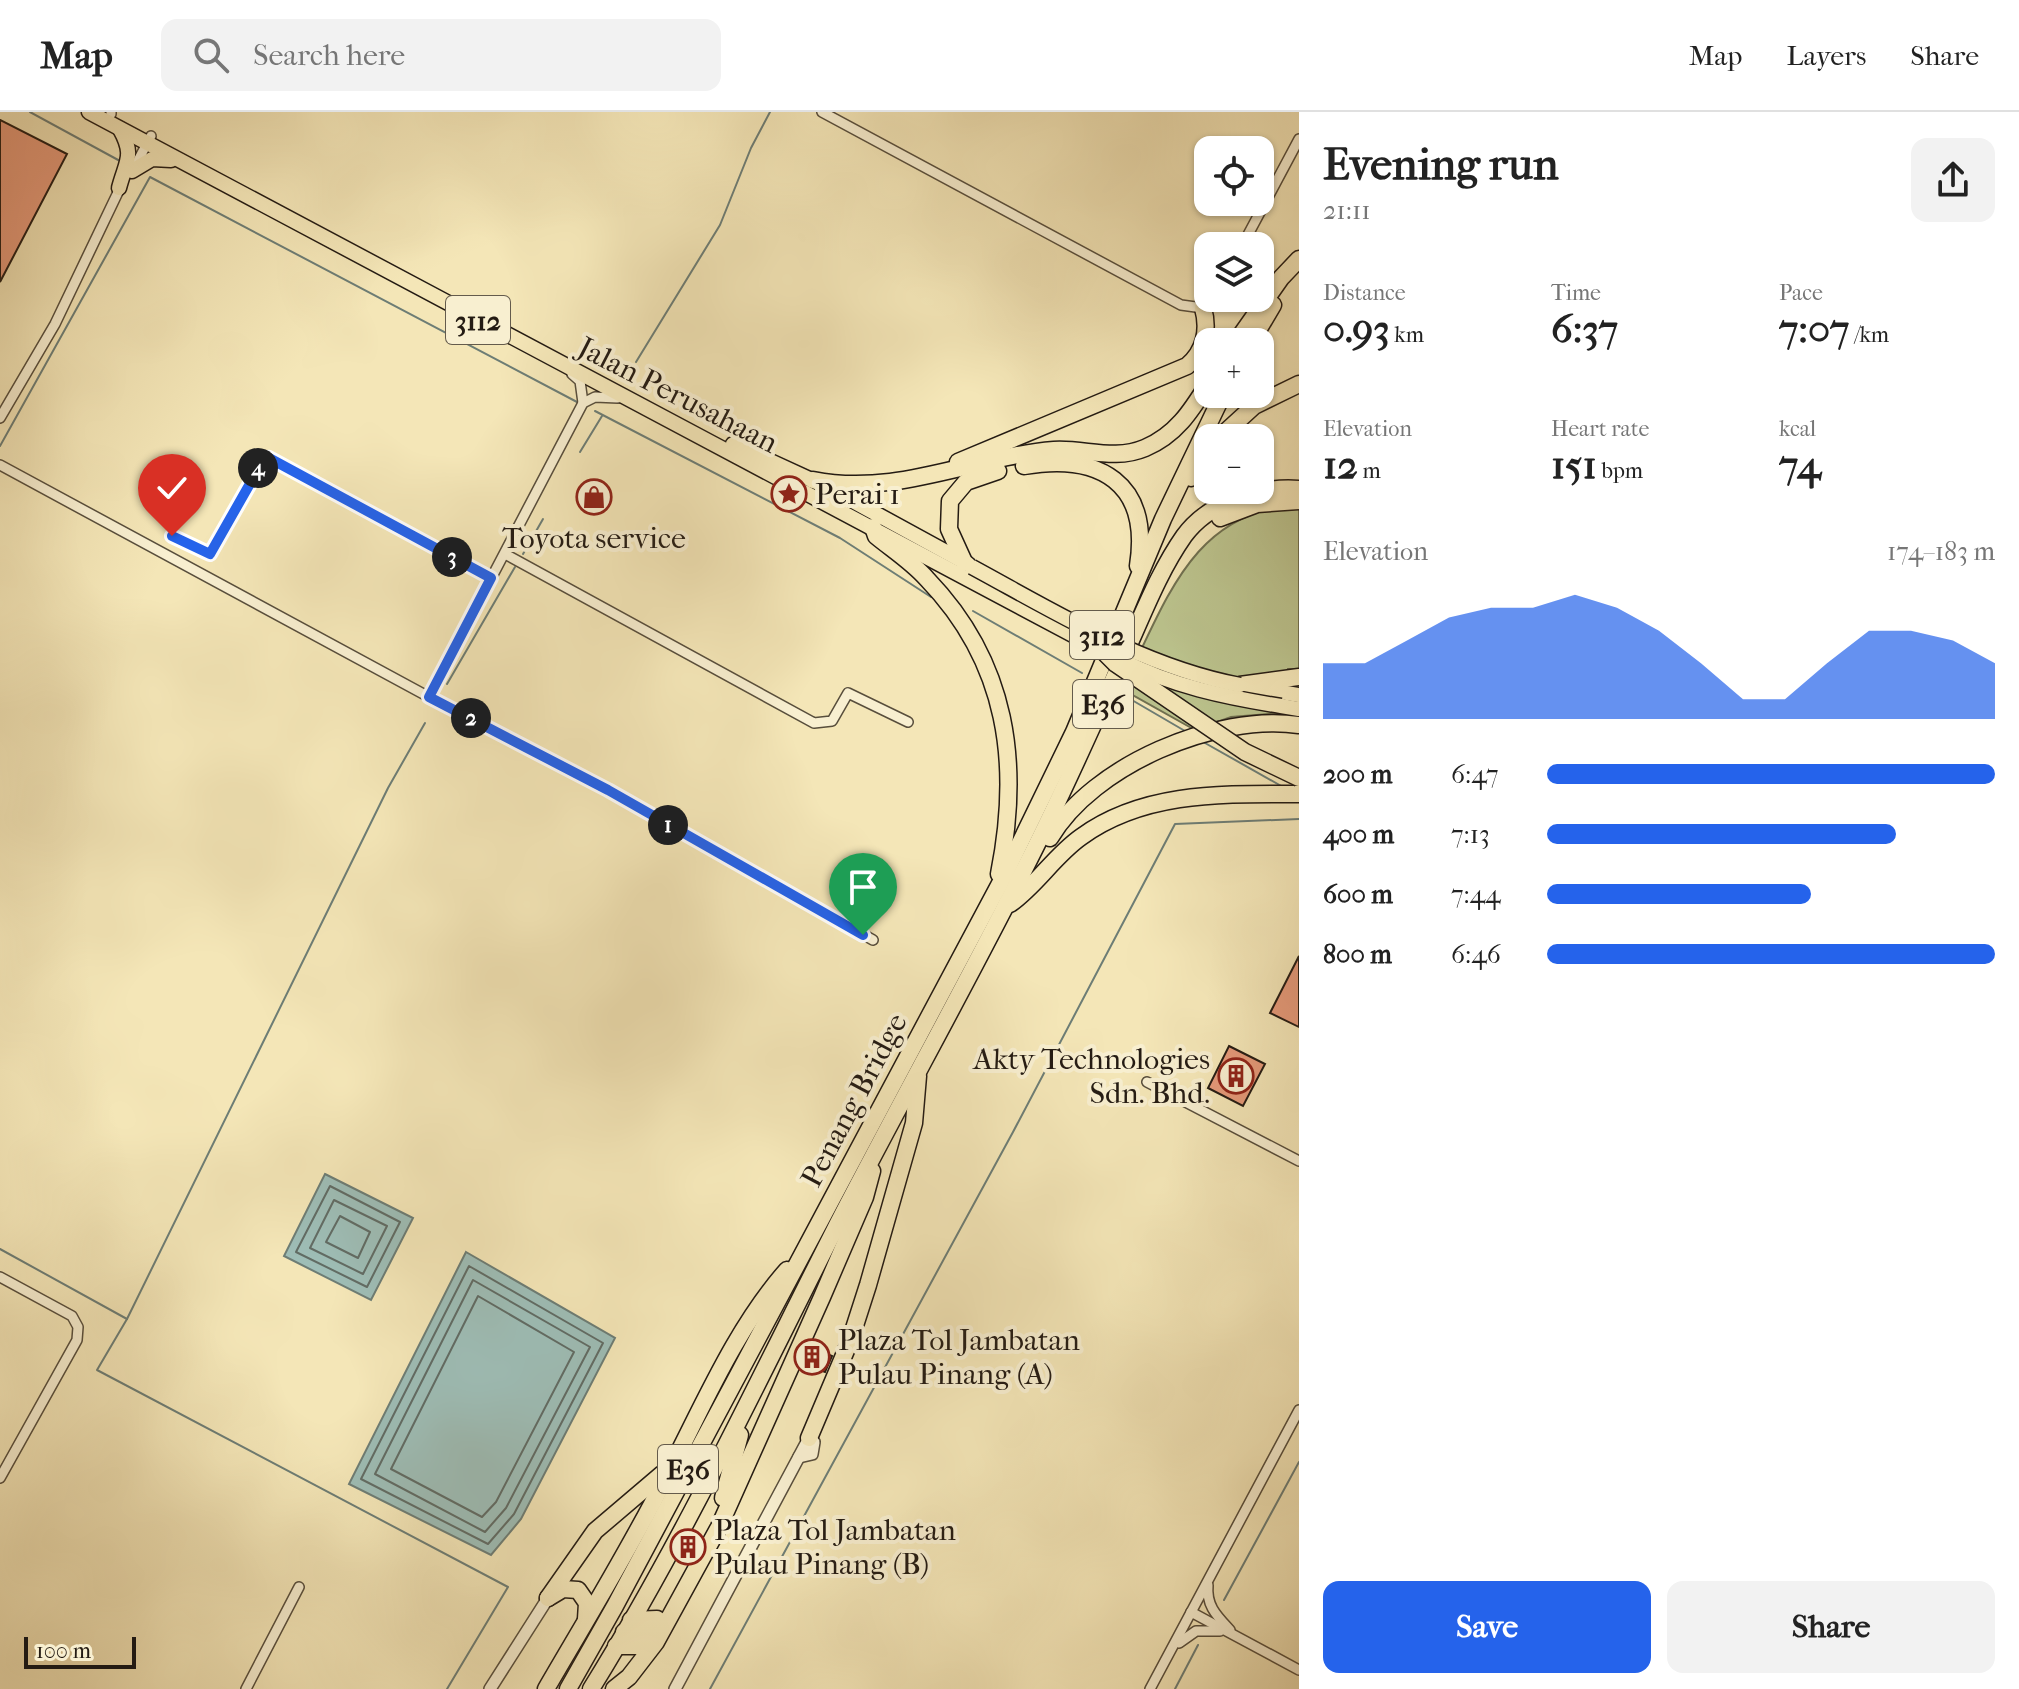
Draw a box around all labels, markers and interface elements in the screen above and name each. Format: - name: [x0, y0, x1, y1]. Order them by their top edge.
- search box: [161, 19, 721, 91]
- text: Map: [40, 33, 113, 78]
- icon: search: [189, 33, 233, 77]
- text: Search here: [253, 38, 405, 73]
- text: Map: [1689, 39, 1742, 72]
- text: Layers: [1786, 39, 1866, 72]
- text: Share: [1910, 39, 1979, 72]
- map controls: [1194, 136, 1274, 504]
- button: locate: [1194, 136, 1274, 216]
- button: share: [1911, 138, 1995, 222]
- text: Evening run: [1323, 139, 1558, 190]
- text: 21:11: [1323, 195, 1371, 226]
- button: layers: [1194, 232, 1274, 312]
- text: Distance: [1323, 280, 1406, 306]
- text: Time: [1551, 280, 1601, 306]
- text: Pace: [1779, 280, 1823, 306]
- road number: 3112: [446, 296, 510, 344]
- text: 0.93: [1323, 306, 1390, 352]
- text: 6:37: [1551, 306, 1618, 352]
- text: 7:07: [1779, 306, 1849, 352]
- text: km: [1390, 322, 1424, 348]
- text: /km: [1849, 322, 1889, 348]
- button: +: [1194, 328, 1274, 408]
- street label: Jalan Perusahaan: [570, 329, 784, 461]
- text: Elevation: [1323, 416, 1412, 442]
- text: Heart rate: [1551, 416, 1650, 442]
- text: kcal: [1779, 416, 1816, 442]
- button: −: [1194, 424, 1274, 504]
- text: 12: [1323, 442, 1358, 488]
- text: 151: [1551, 442, 1597, 488]
- text: 74: [1779, 442, 1821, 488]
- pin: 4: [238, 448, 278, 488]
- pin: [138, 454, 206, 536]
- text: 4: [252, 455, 265, 481]
- text: m: [1358, 458, 1381, 484]
- text: bpm: [1597, 458, 1643, 484]
- icon: check: [150, 466, 194, 510]
- place icon: Perai 1: [770, 475, 808, 513]
- place label: Perai 1: [815, 477, 900, 512]
- shop icon: Toyota service: [575, 478, 613, 516]
- place label: Toyota service: [502, 521, 686, 556]
- text: Elevation: [1323, 536, 1428, 567]
- text: 174–183 m: [1887, 536, 1995, 567]
- pin: 3: [432, 537, 472, 577]
- text: 3: [447, 544, 457, 570]
- road number: 3112: [1070, 611, 1134, 659]
- road number: E36: [1073, 680, 1133, 728]
- pin: 2: [451, 698, 491, 738]
- text: 2: [465, 705, 477, 731]
- text: 200 m: [1323, 759, 1392, 790]
- text: 6:47: [1451, 759, 1499, 790]
- pin: 1: [648, 805, 688, 845]
- text: 1: [664, 812, 672, 838]
- text: 400 m: [1323, 819, 1394, 850]
- text: 7:13: [1451, 819, 1490, 850]
- pin: [829, 853, 897, 935]
- icon: arrive: [841, 865, 885, 909]
- text: 600 m: [1323, 879, 1393, 910]
- text: 7:44: [1451, 879, 1501, 910]
- text: 800 m: [1323, 939, 1392, 970]
- text: 6:46: [1451, 939, 1501, 970]
- street label: Penang Bridge: [794, 1007, 915, 1193]
- place label: Akty Technologies Sdn. Bhd.: [972, 1042, 1210, 1111]
- building icon: Akty Technologies Sdn. Bhd.: [1217, 1057, 1255, 1095]
- place label: Plaza Tol Jambatan Pulau Pinang (A): [838, 1323, 1080, 1392]
- building icon: Plaza Tol Jambatan Pulau Pinang (A): [793, 1338, 831, 1376]
- road number: E36: [658, 1445, 718, 1493]
- place label: Plaza Tol Jambatan Pulau Pinang (B): [714, 1513, 956, 1582]
- building icon: Plaza Tol Jambatan Pulau Pinang (B): [669, 1528, 707, 1566]
- button: Save: [1323, 1581, 1651, 1673]
- button: Share: [1667, 1581, 1995, 1673]
- scale bar: [24, 1633, 136, 1669]
- text: 100 m: [36, 1638, 91, 1664]

